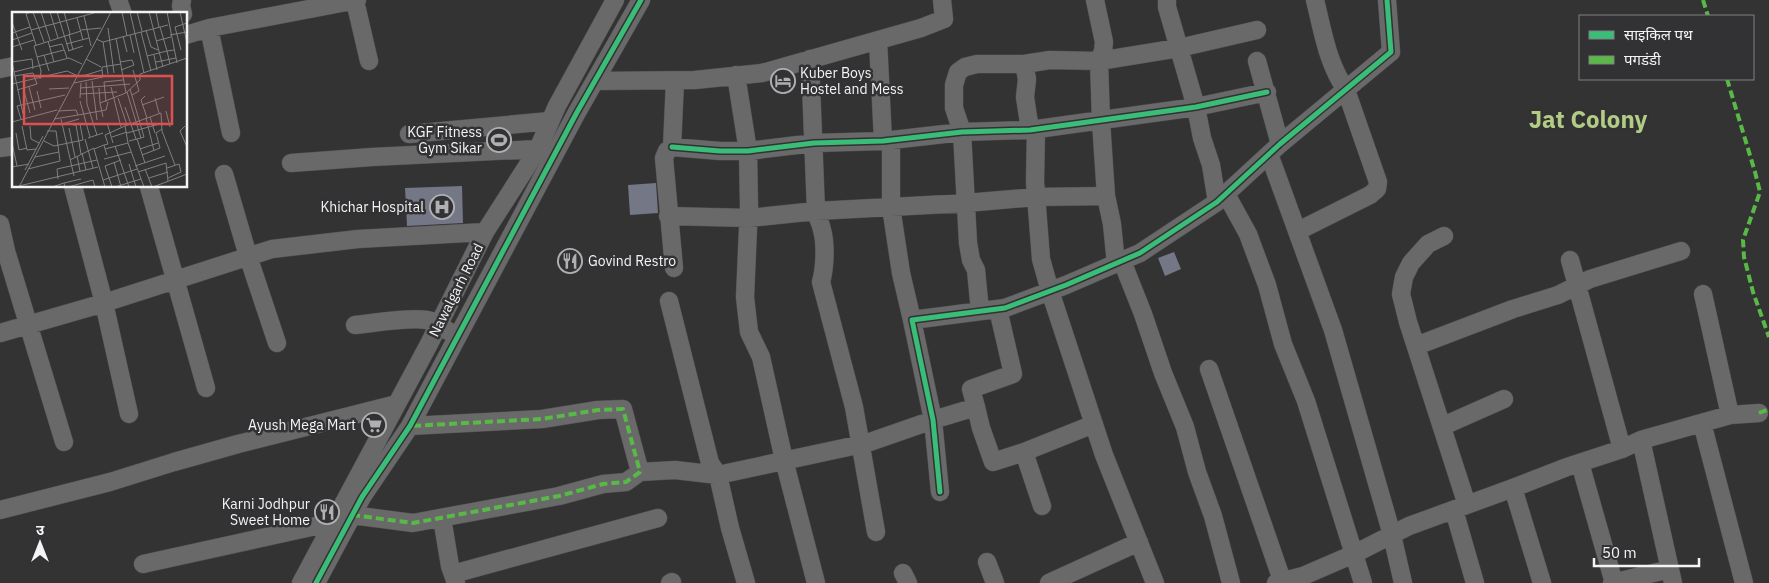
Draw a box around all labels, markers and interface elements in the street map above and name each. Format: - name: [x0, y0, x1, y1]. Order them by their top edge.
- inset map: [12, 12, 188, 188]
- legend: [1579, 15, 1754, 80]
- text: साइकिल पथ: [1624, 25, 1693, 44]
- text: पगडंडी: [1624, 50, 1662, 69]
- place label: Kuber Boys Hostel and Mess: [800, 64, 904, 98]
- hotel icon: Kuber Boys Hostel and Mess: [770, 68, 796, 94]
- district label: Jat Colony: [1529, 103, 1648, 135]
- place label: KGF Fitness Gym Sikar: [407, 123, 482, 157]
- sports icon: KGF Fitness Gym Sikar: [486, 127, 512, 153]
- hospital icon: Khichar Hospital: [429, 194, 455, 220]
- place label: Khichar Hospital: [320, 198, 424, 216]
- street label: Nawalgarh Road: [425, 240, 487, 340]
- restaurant icon: Govind Restro: [557, 248, 583, 274]
- place label: Govind Restro: [588, 252, 676, 270]
- supermarket icon: Ayush Mega Mart: [361, 412, 387, 438]
- place label: Ayush Mega Mart: [248, 416, 356, 434]
- place label: Karni Jodhpur Sweet Home: [222, 495, 310, 529]
- restaurant icon: Karni Jodhpur Sweet Home: [314, 499, 340, 525]
- north arrow: [15, 518, 65, 568]
- text: उ: [36, 521, 45, 539]
- scale bar: [1594, 536, 1699, 568]
- text: 50 m: [1602, 543, 1637, 562]

